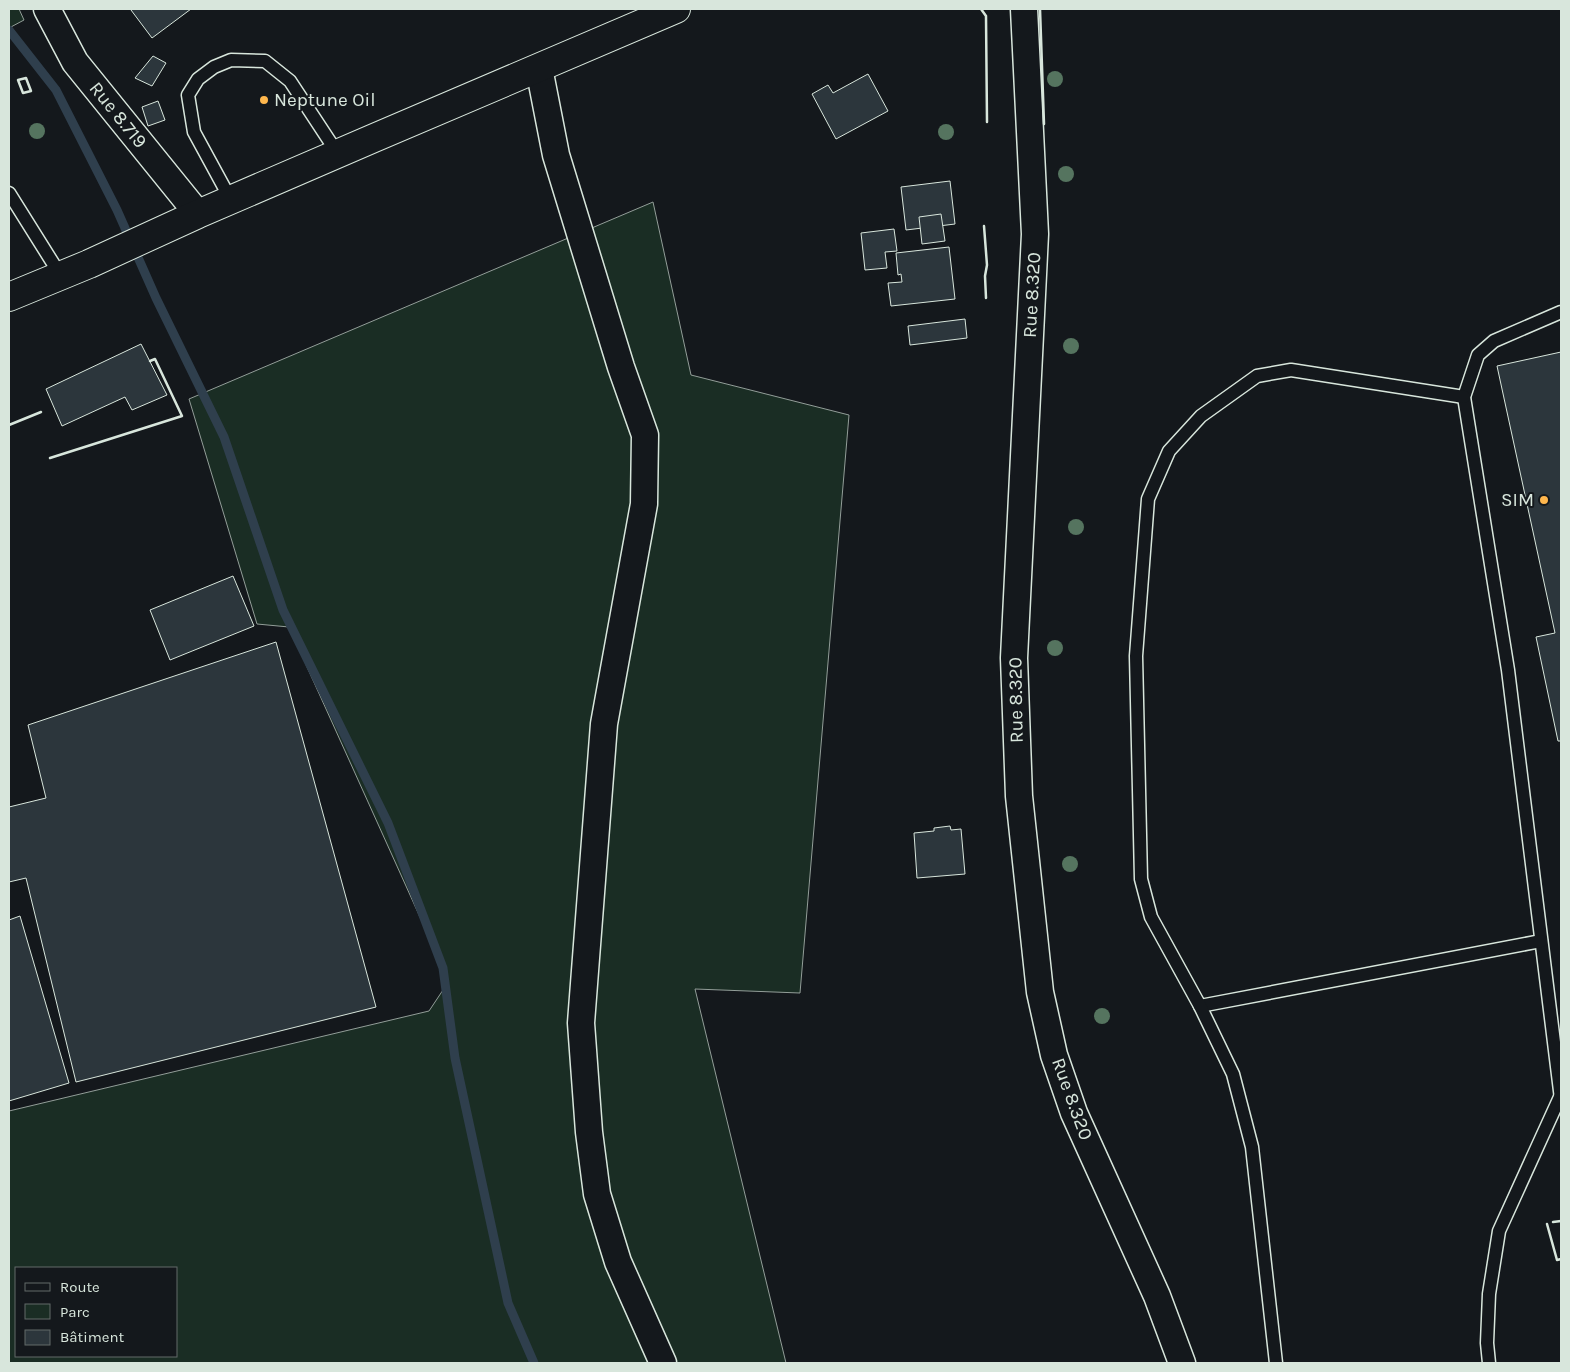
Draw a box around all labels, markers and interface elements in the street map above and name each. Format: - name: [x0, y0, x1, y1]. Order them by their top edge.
- street label: Rue 8.719: [85, 77, 151, 153]
- place label: Neptune Oil: [274, 89, 376, 111]
- marker: Neptune Oil: [258, 94, 270, 106]
- street label: Rue 8.320: [1019, 251, 1045, 339]
- place label: SIM: [1501, 489, 1534, 511]
- marker: SIM: [1538, 494, 1550, 506]
- street label: Rue 8.320: [1004, 657, 1028, 743]
- street label: Rue 8.320: [1047, 1055, 1097, 1143]
- legend: [15, 1267, 178, 1357]
- text: Route: [60, 1278, 100, 1296]
- text: Parc: [60, 1303, 90, 1321]
- text: Bâtiment: [60, 1328, 124, 1346]

